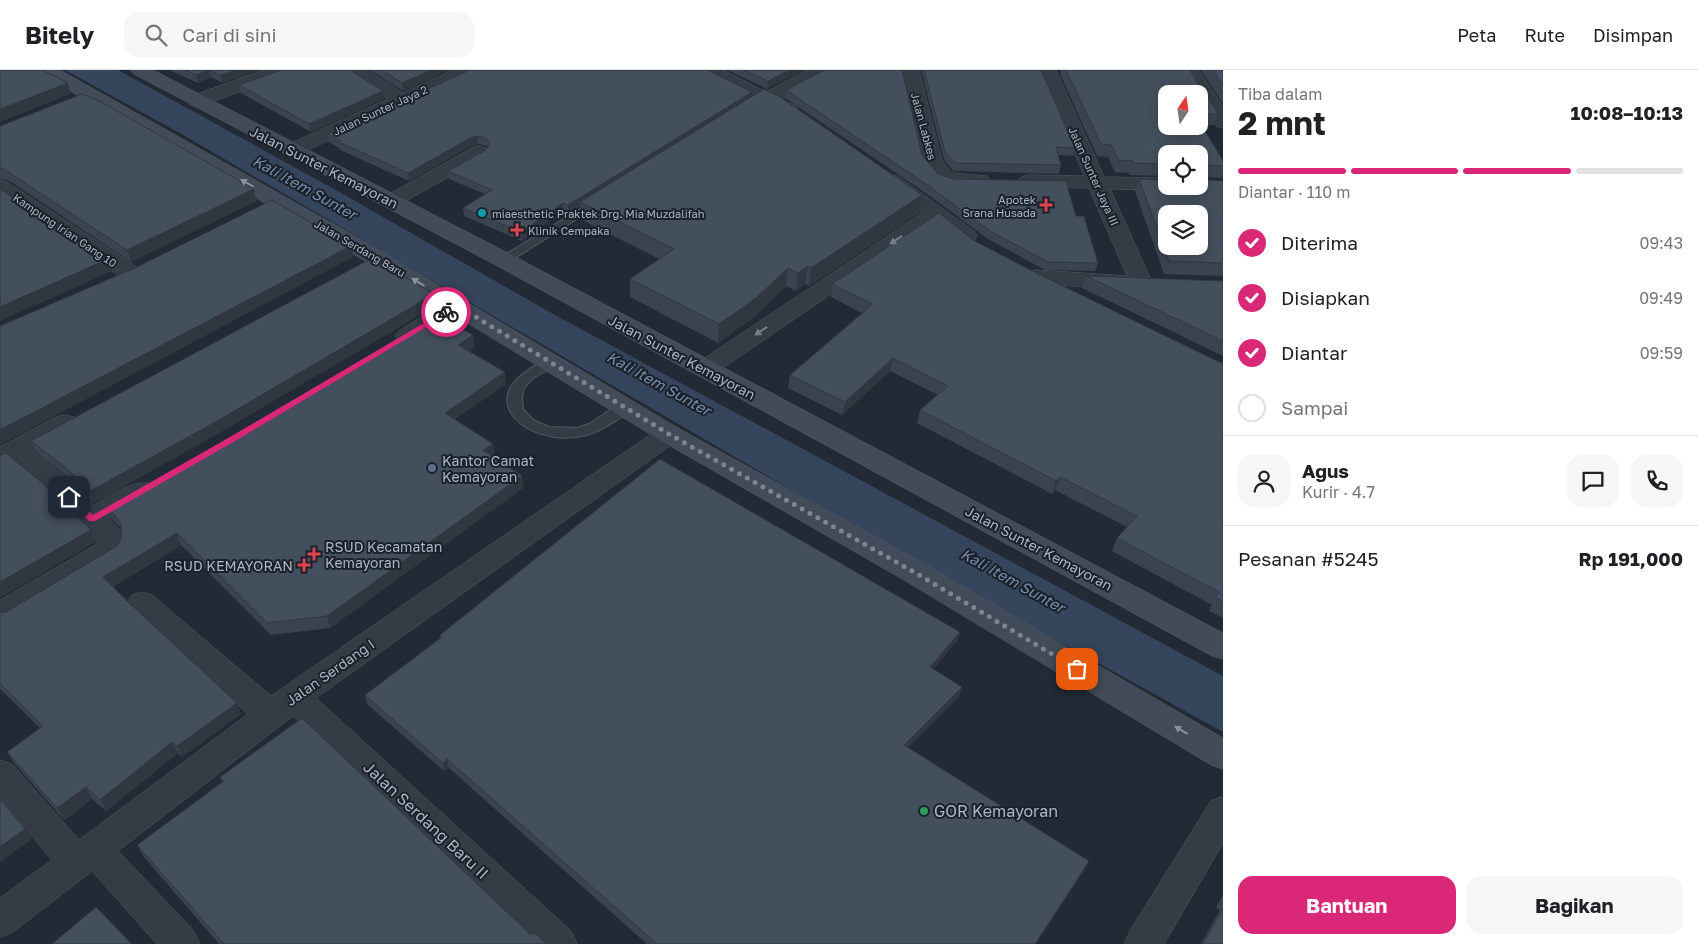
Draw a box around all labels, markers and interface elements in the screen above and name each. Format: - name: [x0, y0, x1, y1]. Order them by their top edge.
- search box: [124, 12, 474, 57]
- text: Bitely: [25, 20, 94, 49]
- icon: search: [142, 21, 170, 49]
- text: Cari di sini: [182, 23, 277, 46]
- text: Peta: [1457, 24, 1497, 46]
- text: Rute: [1525, 24, 1565, 46]
- text: Disimpan: [1593, 24, 1673, 46]
- street label: Jalan Sunter Jaya 2: [331, 82, 429, 138]
- text: Tiba dalam: [1238, 84, 1322, 104]
- north arrow: [1158, 85, 1208, 135]
- map controls: [1158, 85, 1208, 255]
- street label: Jalan Labkes: [909, 91, 939, 161]
- text: 10:08–10:13: [1571, 101, 1683, 124]
- text: 2 mnt: [1238, 104, 1326, 142]
- street label: Jalan Sunter Kemayoran: [247, 122, 401, 212]
- street label: Jalan Sunter Jaya III: [1066, 124, 1122, 228]
- button: locate: [1158, 145, 1208, 195]
- water label: Kali Item Sunter: [250, 151, 362, 224]
- one-way arrow: [239, 179, 254, 187]
- text: Diantar · 110 m: [1238, 182, 1350, 202]
- street label: Kampung Irian Gang 10: [11, 191, 119, 270]
- place label: Apotek Srana Husada: [963, 193, 1036, 219]
- marker: Apotek Srana Husada: [1040, 199, 1052, 211]
- button: layers: [1158, 205, 1208, 255]
- marker: miaesthetic Praktek Drg. Mia Muzdalifah: [476, 207, 488, 219]
- place label: miaesthetic Praktek Drg. Mia Muzdalifah: [492, 207, 705, 220]
- street label: Jalan Serdang Baru: [312, 217, 408, 279]
- marker: Klinik Cempaka: [510, 223, 524, 237]
- place label: Klinik Cempaka: [528, 224, 610, 237]
- icon: check: [1238, 229, 1266, 257]
- text: Diterima: [1281, 231, 1358, 254]
- text: 09:43: [1639, 233, 1683, 253]
- one-way arrow: [889, 235, 903, 245]
- one-way arrow: [411, 277, 424, 286]
- icon: check: [1238, 284, 1266, 312]
- text: Disiapkan: [1281, 286, 1370, 309]
- courier: [421, 287, 471, 337]
- text: 09:49: [1639, 288, 1683, 308]
- icon: bike: [432, 298, 460, 326]
- street label: Jalan Sunter Kemayoran: [606, 311, 758, 403]
- one-way arrow: [754, 326, 768, 336]
- icon: check: [1238, 339, 1266, 367]
- text: Diantar: [1281, 341, 1347, 364]
- text: 09:59: [1640, 343, 1683, 363]
- water label: Kali Item Sunter: [604, 347, 716, 420]
- text: Sampai: [1281, 396, 1348, 419]
- place label: Kantor Camat Kemayoran: [442, 452, 534, 485]
- button: person: [1238, 455, 1290, 507]
- button: chat: [1567, 455, 1619, 507]
- button: phone: [1631, 455, 1683, 507]
- text: Agus: [1302, 459, 1349, 482]
- marker: Kantor Camat Kemayoran: [426, 462, 438, 474]
- pin: [48, 476, 90, 518]
- text: Kurir · 4.7: [1302, 482, 1375, 502]
- icon: home: [55, 483, 83, 511]
- street label: Jalan Sunter Kemayoran: [963, 502, 1115, 594]
- place label: RSUD Kecamatan Kemayoran: [325, 538, 442, 571]
- water label: Kali Item Sunter: [958, 544, 1070, 617]
- marker: RSUD Kecamatan Kemayoran: [307, 547, 321, 561]
- text: Pesanan #5245: [1238, 547, 1379, 570]
- text: Rp 191,000: [1579, 547, 1683, 570]
- place label: RSUD KEMAYORAN: [164, 557, 293, 574]
- marker: RSUD KEMAYORAN: [297, 558, 311, 572]
- street label: Jalan Serdang I: [282, 635, 378, 709]
- pin: [1056, 648, 1098, 690]
- icon: bag: [1063, 655, 1091, 683]
- one-way arrow: [1174, 726, 1187, 735]
- street label: Jalan Serdang Baru II: [359, 757, 493, 883]
- place label: GOR Kemayoran: [934, 801, 1058, 821]
- marker: GOR Kemayoran: [918, 805, 930, 817]
- button: Bantuan: [1238, 876, 1456, 934]
- button: Bagikan: [1466, 876, 1683, 934]

